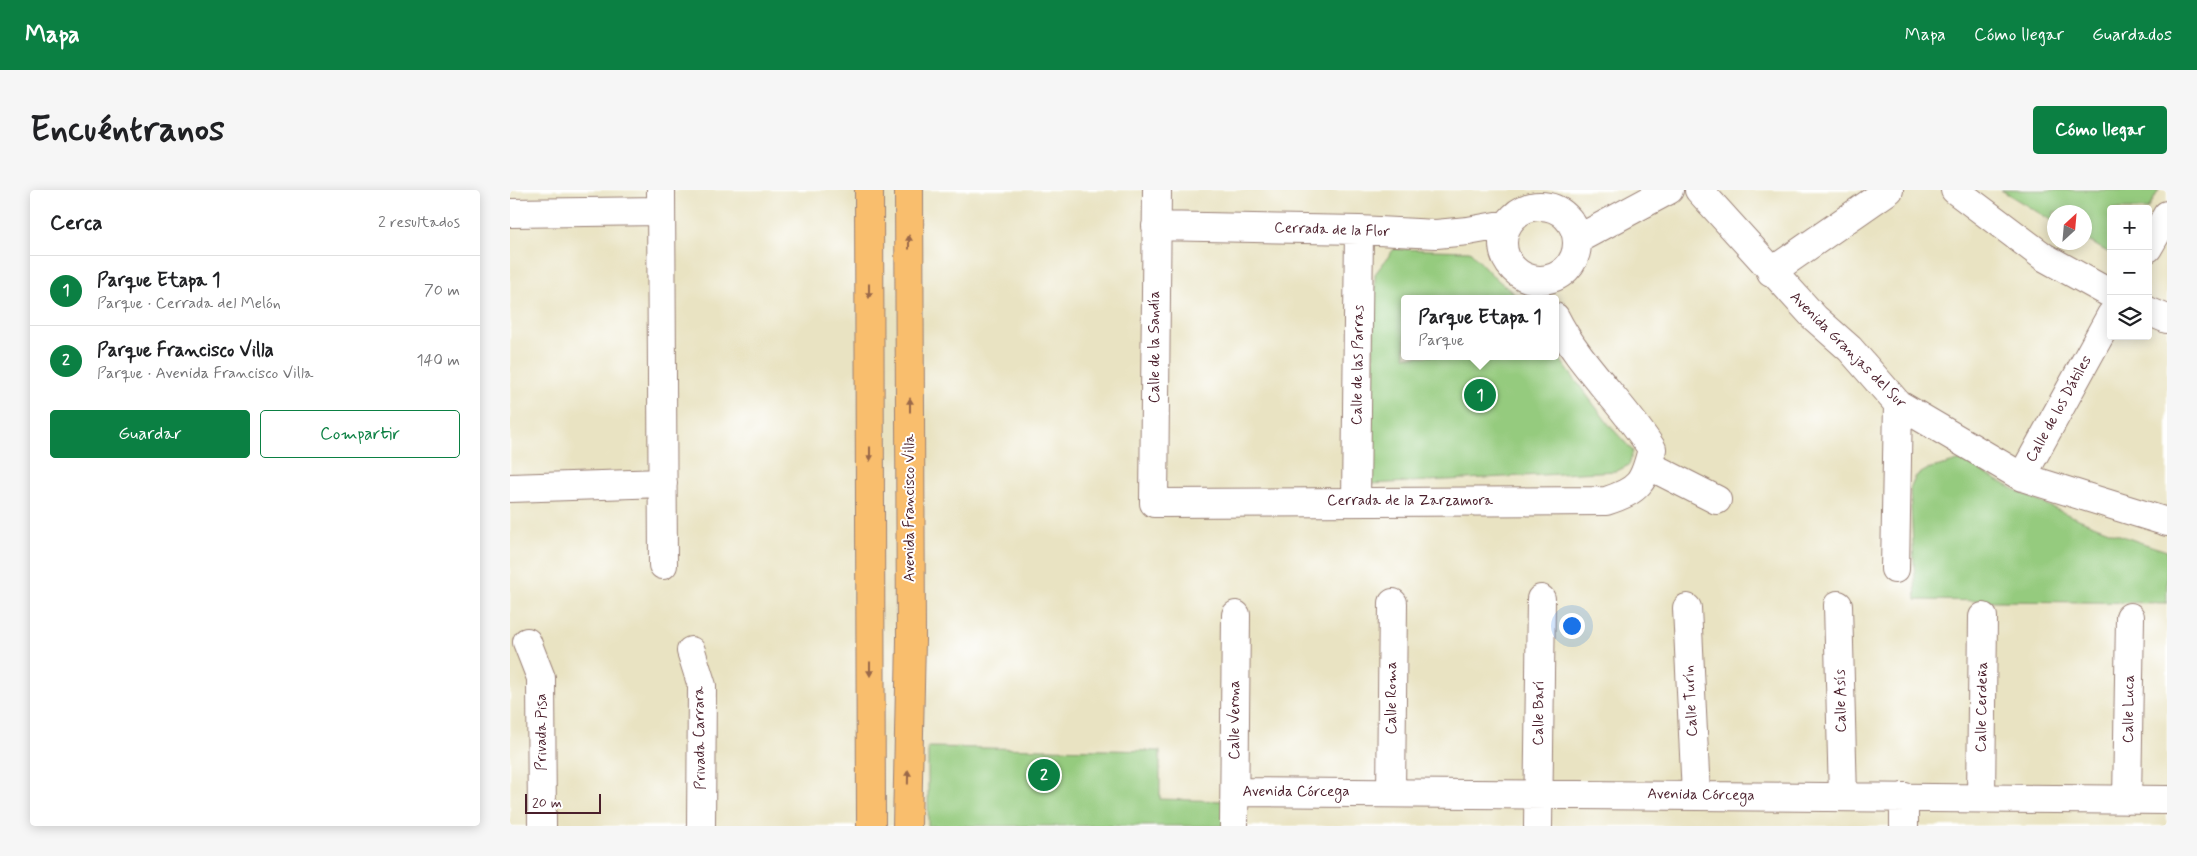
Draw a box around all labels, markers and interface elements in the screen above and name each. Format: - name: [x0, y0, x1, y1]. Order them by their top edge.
- text: Mapa: [25, 20, 80, 51]
- text: Mapa: [1905, 23, 1946, 47]
- text: Cómo llegar: [1974, 23, 2064, 47]
- text: Guardados: [2092, 23, 2172, 47]
- button: Cómo llegar: [2033, 106, 2167, 154]
- text: Encuéntranos: [30, 107, 225, 153]
- north arrow: [2047, 205, 2092, 250]
- map controls: [2107, 205, 2152, 340]
- button: +: [2107, 205, 2152, 250]
- text: Cerca: [50, 209, 103, 237]
- text: 2 resultados: [378, 212, 460, 233]
- street label: Cerrada de la Flor: [1274, 218, 1390, 242]
- one-way arrow: [905, 234, 913, 250]
- button: −: [2107, 250, 2152, 295]
- text: Parque Etapa 1: [97, 268, 221, 293]
- text: 1: [62, 280, 70, 301]
- text: 70 m: [424, 280, 460, 301]
- one-way arrow: [865, 283, 873, 299]
- street label: Avenida Granjas del Sur: [1785, 287, 1911, 413]
- street label: Calle de la Sandía: [1145, 291, 1165, 403]
- text: Parque · Cerrada del Melón: [97, 293, 281, 314]
- popup: [1401, 295, 1559, 360]
- button: layers: [2107, 295, 2152, 340]
- street label: Calle de las Parras: [1347, 304, 1369, 425]
- text: Parque Etapa 1: [1418, 305, 1542, 330]
- text: Parque: [1418, 330, 1464, 351]
- text: Parque Francisco Villa: [97, 338, 274, 363]
- text: 2: [62, 350, 70, 371]
- text: 140 m: [416, 350, 460, 371]
- street label: Calle de los Dátiles: [2021, 352, 2097, 466]
- text: Parque · Avenida Francisco Villa: [97, 363, 313, 384]
- pin: 1: [1464, 376, 1496, 414]
- one-way arrow: [906, 397, 914, 413]
- button: Guardar: [50, 410, 250, 458]
- button: Compartir: [260, 410, 460, 458]
- street label: Avenida Francisco Villa: [900, 433, 920, 582]
- one-way arrow: [866, 446, 874, 462]
- street label: Cerrada de la Zarzamora: [1327, 491, 1494, 511]
- your location: [1559, 613, 1585, 639]
- one-way arrow: [866, 661, 874, 677]
- street label: Calle Roma: [1382, 661, 1402, 734]
- street label: Calle Cerdeña: [1971, 661, 1993, 753]
- street label: Calle Turín: [1679, 665, 1703, 737]
- street label: Calle Asís: [1830, 669, 1852, 733]
- street label: Calle Luca: [2118, 674, 2140, 743]
- street label: Calle Verona: [1225, 680, 1245, 760]
- street label: Calle Barí: [1528, 680, 1550, 746]
- street label: Privada Carrara: [689, 685, 711, 790]
- street label: Privada Pisa: [532, 693, 552, 771]
- pin: 2: [1028, 756, 1060, 794]
- one-way arrow: [904, 769, 912, 785]
- street label: Avenida Córcega: [1242, 782, 1350, 803]
- street label: Avenida Córcega: [1647, 784, 1755, 807]
- scale bar: [525, 791, 601, 814]
- text: 20 m: [532, 794, 562, 812]

